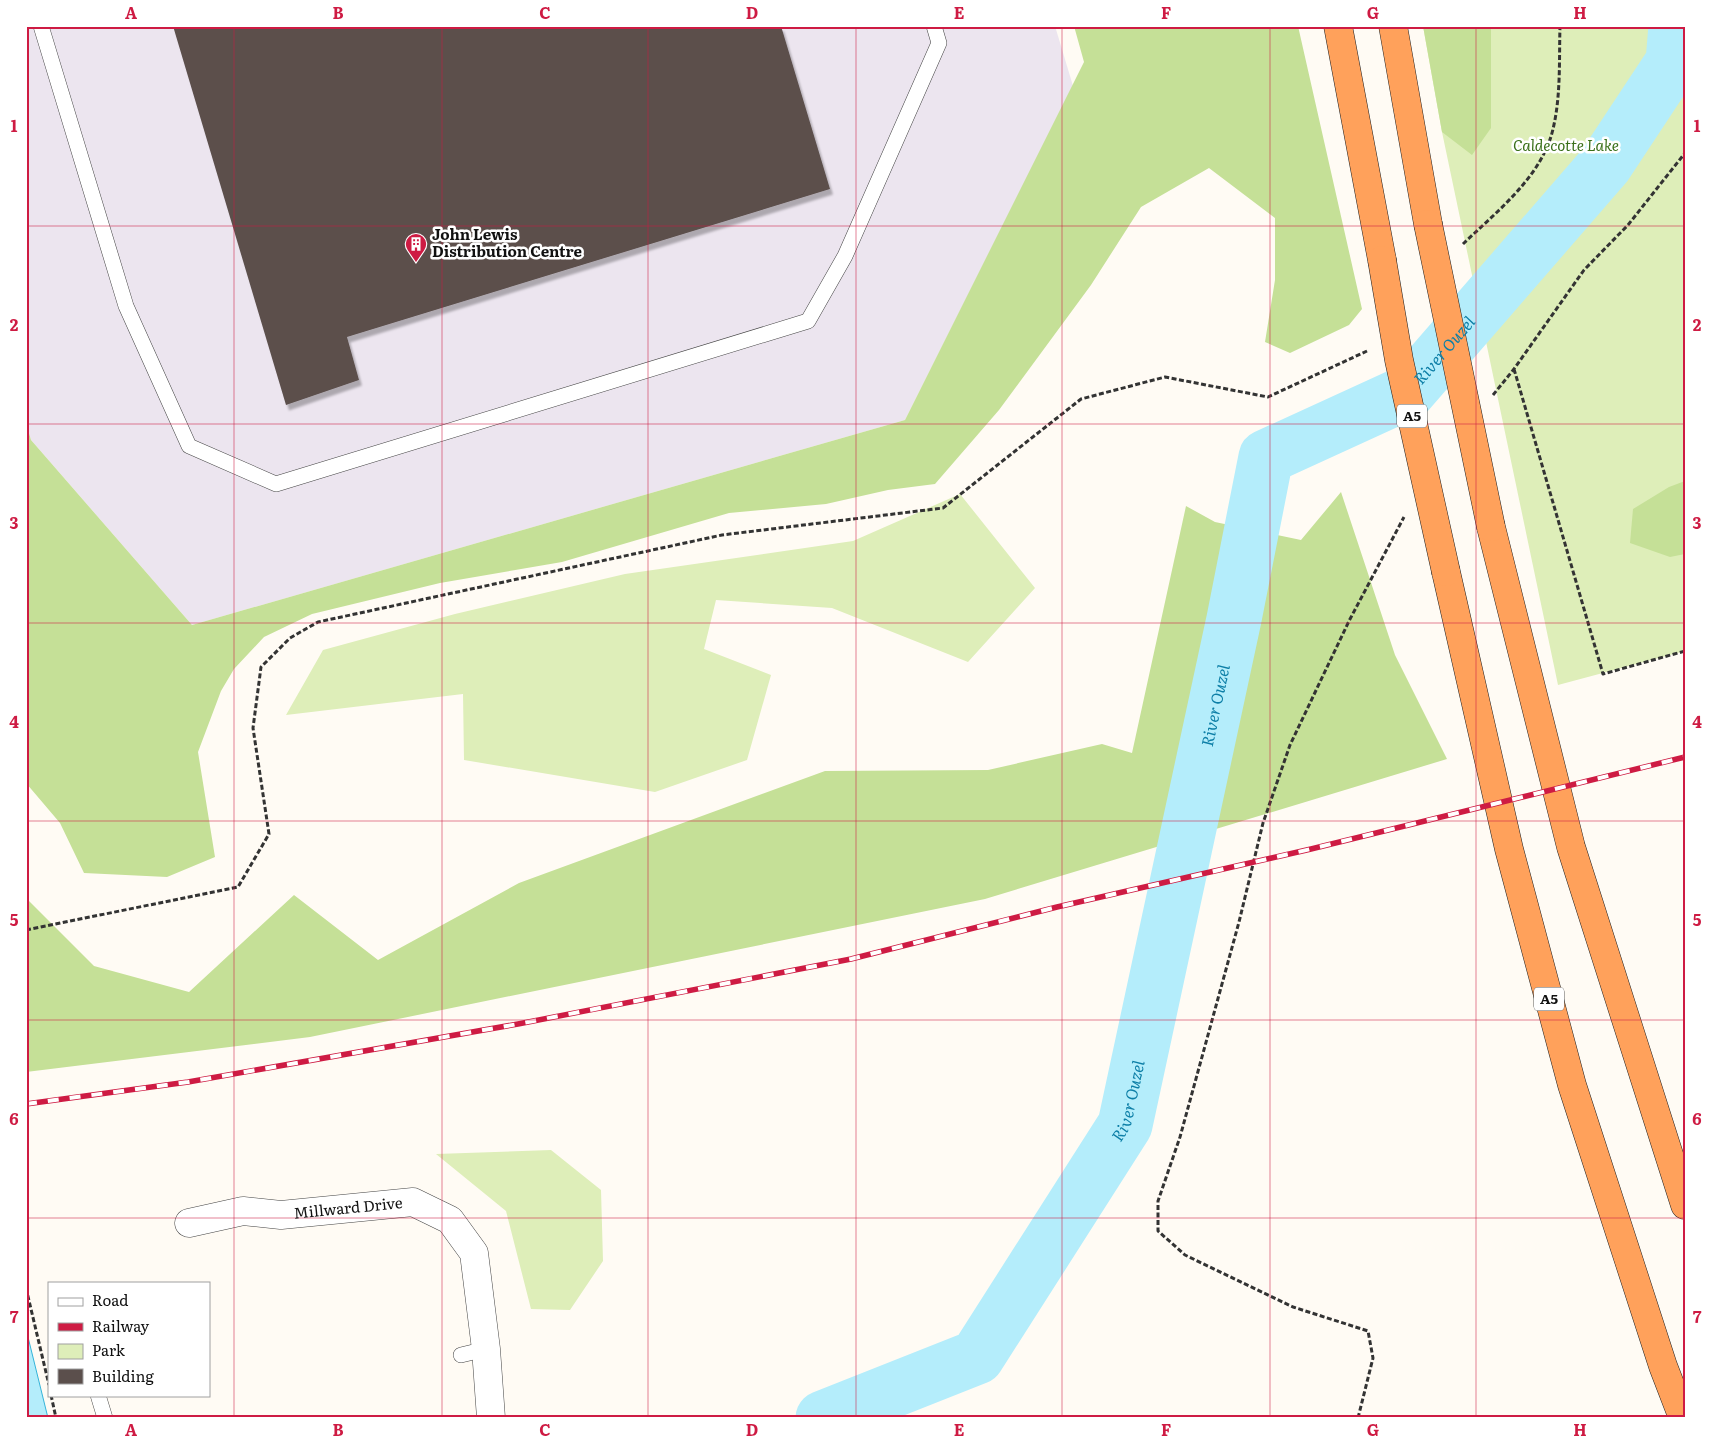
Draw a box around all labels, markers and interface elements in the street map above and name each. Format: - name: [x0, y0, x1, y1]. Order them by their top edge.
- text: A: [125, 0, 137, 24]
- text: B: [332, 0, 344, 24]
- text: C: [539, 0, 551, 24]
- text: D: [746, 0, 758, 24]
- text: E: [954, 0, 965, 24]
- text: F: [1161, 0, 1171, 24]
- text: G: [1367, 0, 1379, 24]
- text: H: [1573, 0, 1587, 24]
- text: 1: [11, 113, 18, 137]
- text: 1: [1694, 113, 1701, 137]
- park label: Caldecotte Lake: [1513, 133, 1619, 156]
- place label: John Lewis Distribution Centre: [432, 222, 582, 262]
- building icon: John Lewis Distribution Centre: [404, 232, 428, 263]
- water label: River Ouzel: [1407, 310, 1480, 389]
- text: 2: [10, 312, 19, 336]
- text: 2: [1693, 312, 1702, 336]
- road number: A5: [1397, 404, 1427, 428]
- text: 3: [10, 510, 19, 534]
- text: 3: [1693, 510, 1702, 534]
- water label: River Ouzel: [1194, 661, 1235, 749]
- text: 4: [9, 709, 19, 733]
- text: 4: [1692, 709, 1702, 733]
- text: 5: [10, 907, 19, 931]
- text: 5: [1693, 907, 1702, 931]
- road number: A5: [1534, 988, 1564, 1011]
- water label: River Ouzel: [1105, 1057, 1150, 1146]
- text: 6: [9, 1106, 19, 1130]
- text: 6: [1692, 1106, 1702, 1130]
- street label: Millward Drive: [293, 1190, 404, 1224]
- legend: [48, 1282, 210, 1396]
- text: Road: [92, 1288, 128, 1311]
- text: 7: [10, 1304, 19, 1328]
- text: 7: [1693, 1304, 1702, 1328]
- text: Railway: [92, 1314, 150, 1337]
- text: Park: [92, 1338, 126, 1361]
- text: Building: [92, 1364, 154, 1387]
- text: A: [125, 1417, 137, 1441]
- text: B: [332, 1417, 344, 1441]
- text: C: [539, 1417, 551, 1441]
- text: D: [746, 1417, 758, 1441]
- text: E: [954, 1417, 965, 1441]
- text: F: [1161, 1417, 1171, 1441]
- text: G: [1367, 1417, 1379, 1441]
- text: H: [1573, 1417, 1587, 1441]

